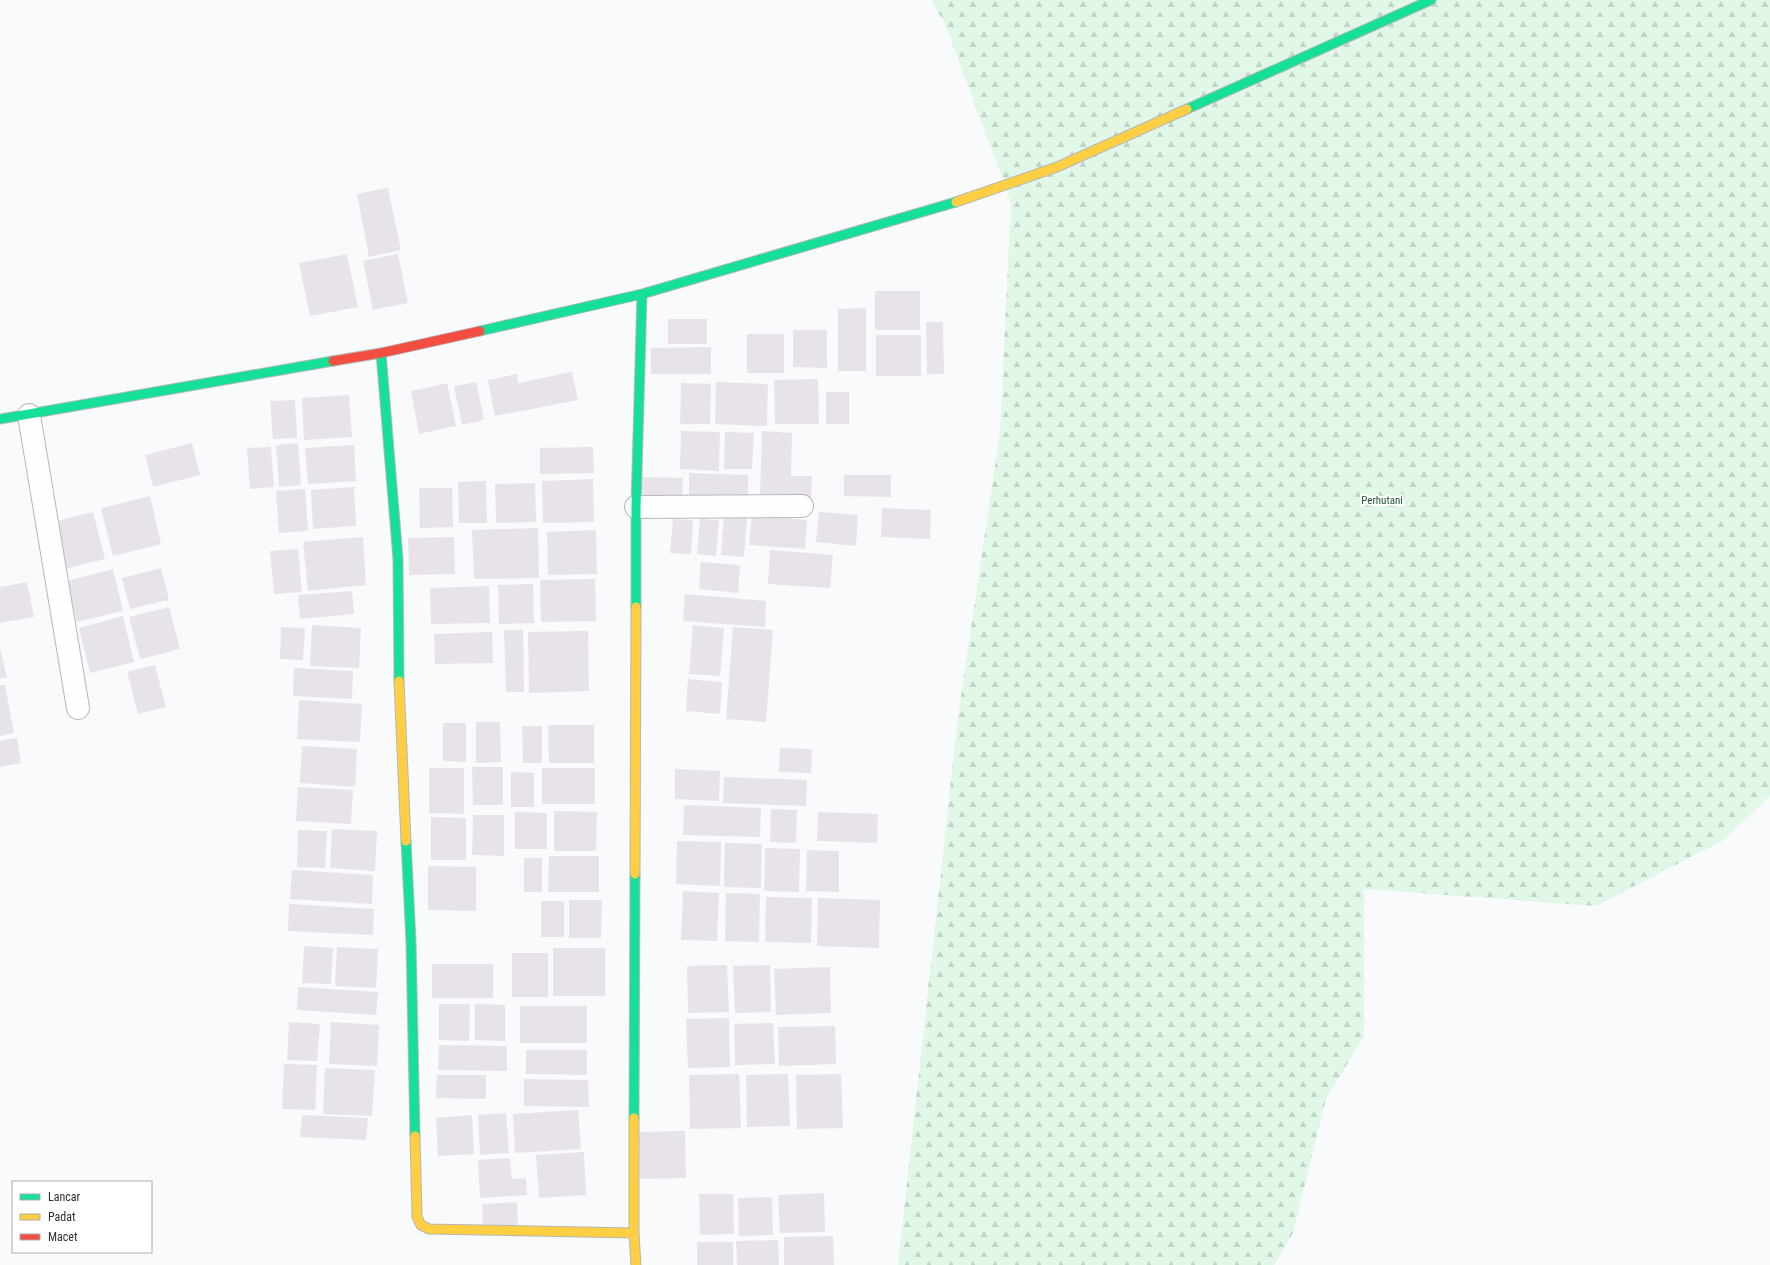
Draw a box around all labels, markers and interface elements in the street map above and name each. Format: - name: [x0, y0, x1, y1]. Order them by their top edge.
- park label: Perhutani: [1361, 494, 1403, 507]
- legend: [12, 1181, 152, 1253]
- text: Lancar: [48, 1190, 81, 1204]
- text: Padat: [48, 1210, 76, 1224]
- text: Macet: [48, 1230, 78, 1244]

